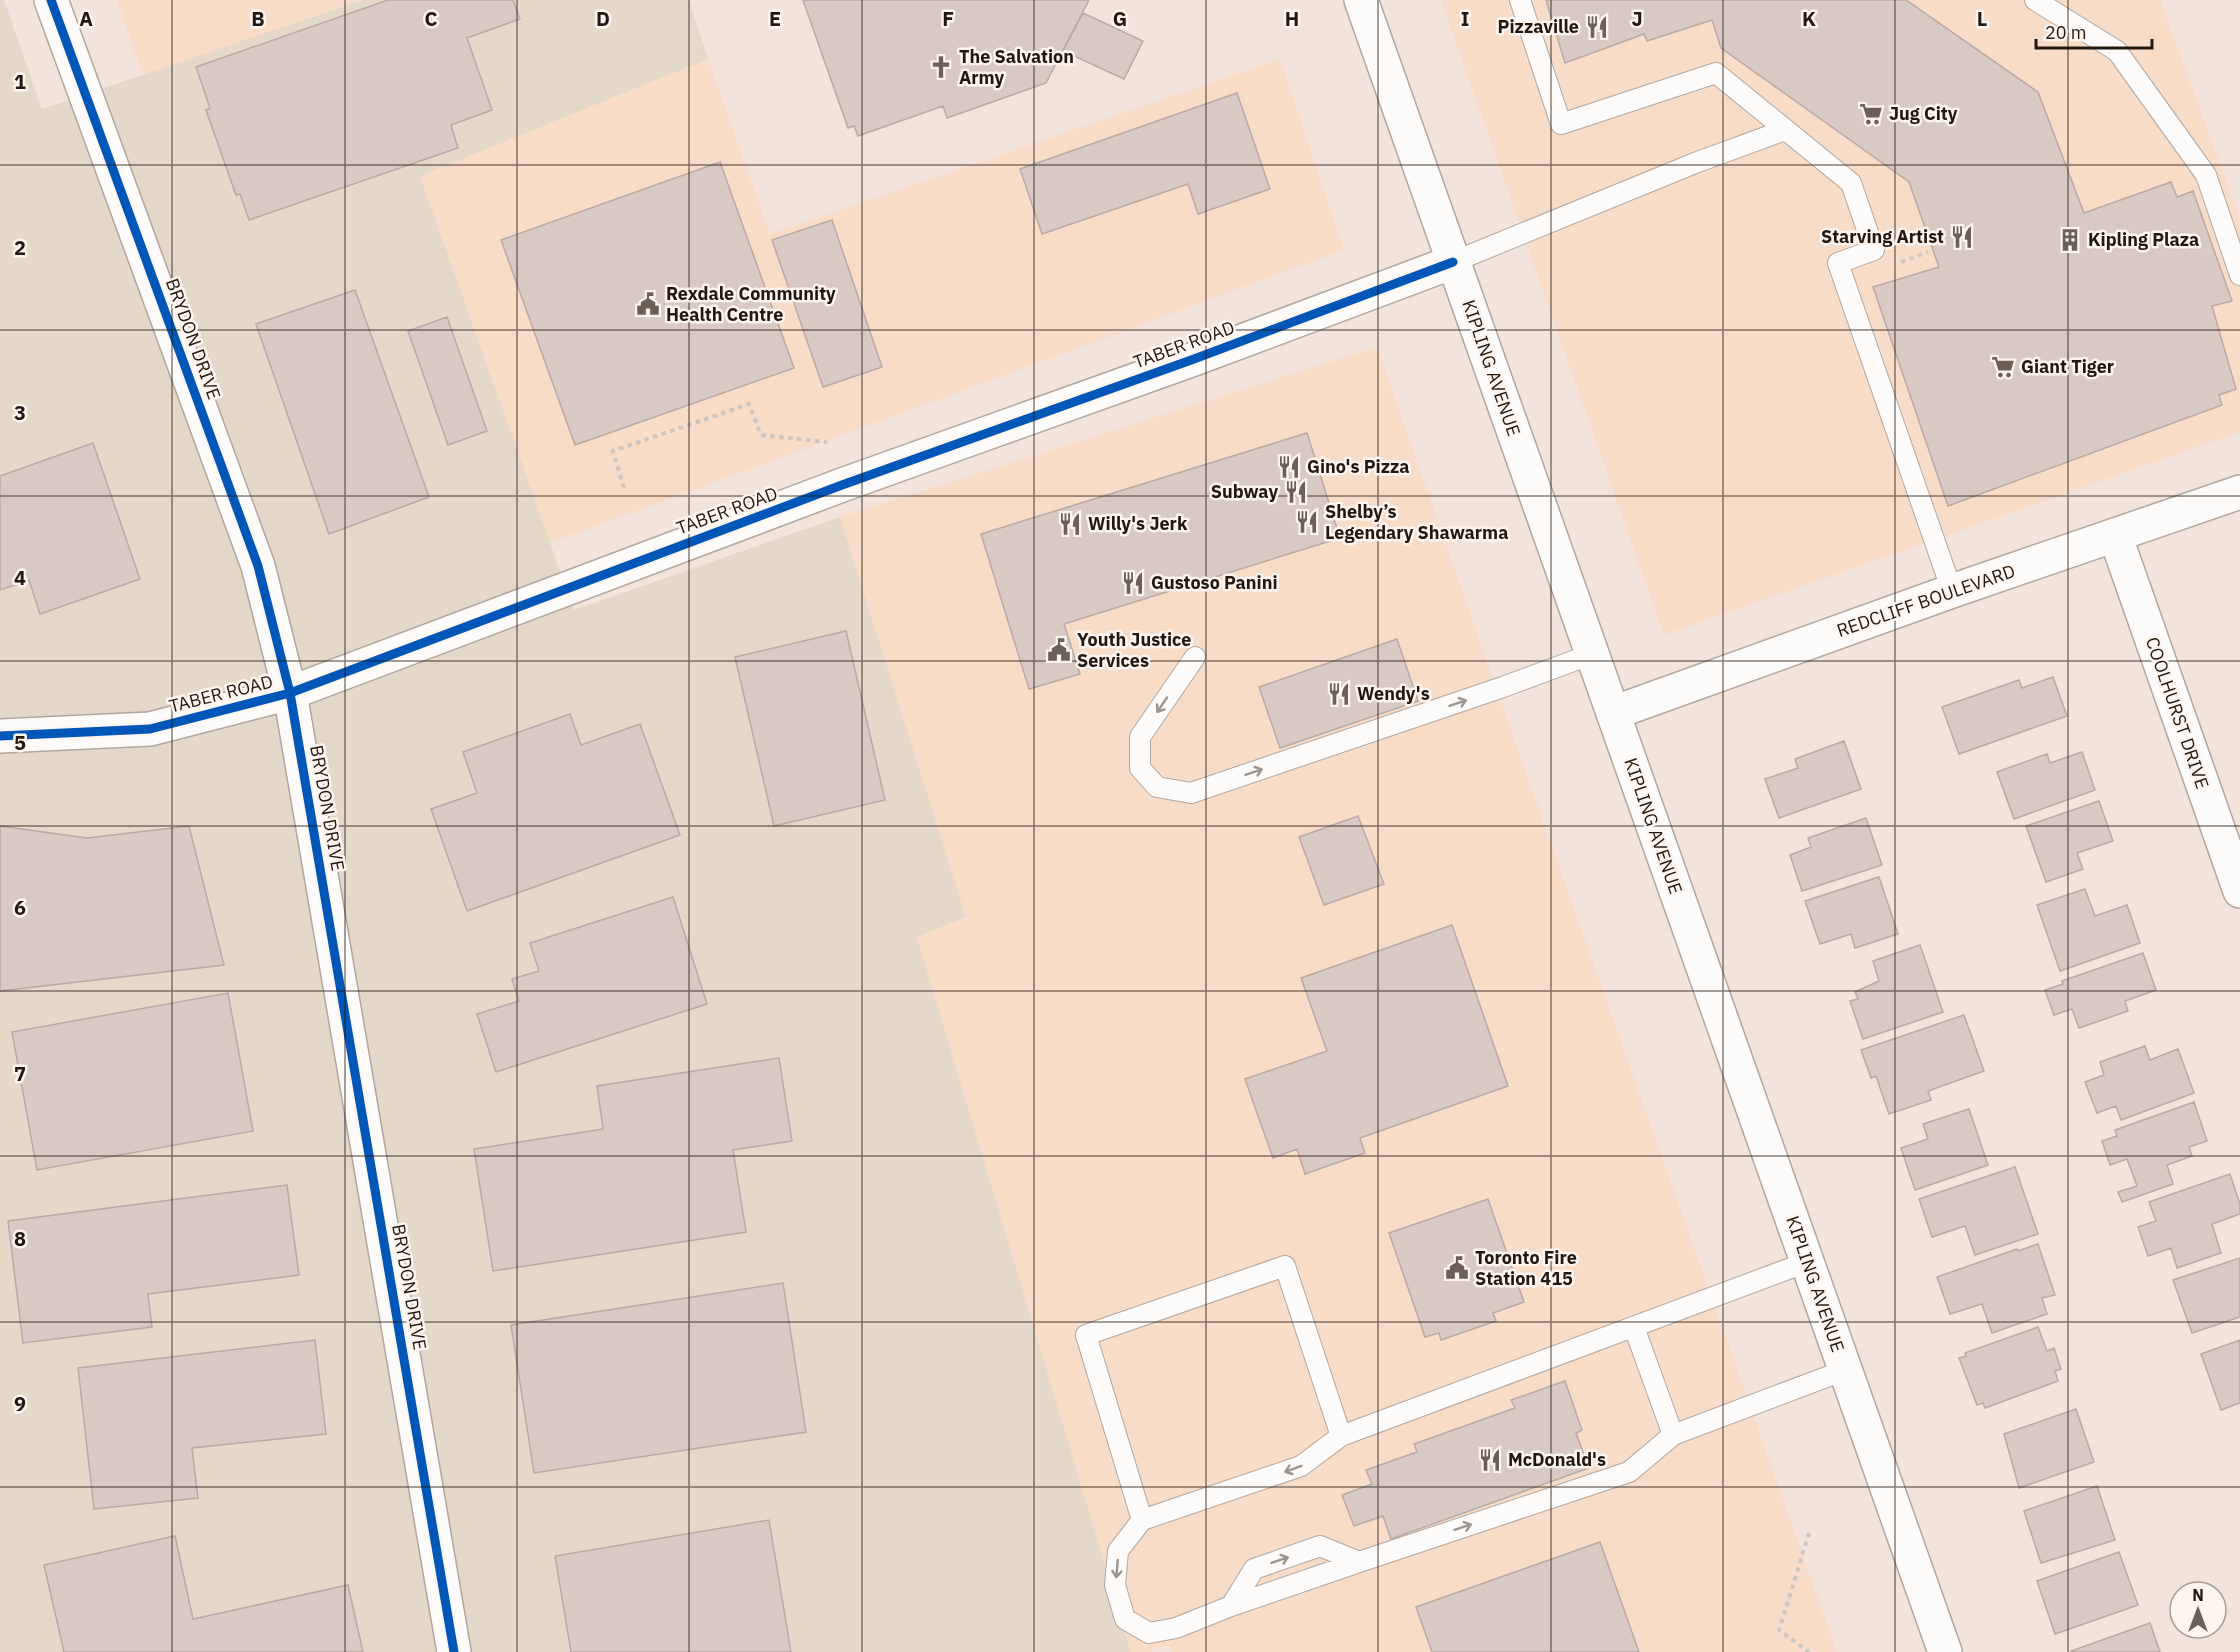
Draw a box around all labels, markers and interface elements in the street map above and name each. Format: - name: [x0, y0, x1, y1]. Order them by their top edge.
- text: A: [79, 5, 93, 32]
- text: B: [251, 5, 265, 32]
- text: C: [424, 5, 438, 32]
- text: D: [596, 5, 610, 32]
- text: E: [769, 5, 781, 32]
- text: F: [942, 5, 954, 32]
- text: G: [1113, 5, 1127, 32]
- text: H: [1285, 5, 1299, 32]
- text: I: [1461, 5, 1469, 32]
- text: J: [1631, 5, 1643, 32]
- text: K: [1802, 5, 1816, 32]
- text: L: [1977, 5, 1987, 32]
- scale bar: [2036, 12, 2152, 50]
- restaurant icon: Pizzaville: [1584, 14, 1610, 40]
- place label: Pizzaville: [1498, 15, 1579, 38]
- text: 20 m: [2045, 21, 2087, 44]
- place label: The Salvation Army: [959, 45, 1074, 89]
- church icon: The Salvation Army: [928, 54, 954, 80]
- text: 1: [14, 68, 26, 95]
- supermarket icon: Jug City: [1858, 101, 1884, 127]
- place label: Jug City: [1889, 102, 1958, 125]
- restaurant icon: Starving Artist: [1949, 224, 1975, 250]
- place label: Starving Artist: [1821, 225, 1944, 248]
- building icon: Kipling Plaza: [2057, 227, 2083, 253]
- place label: Kipling Plaza: [2088, 228, 2199, 251]
- text: 2: [14, 234, 26, 261]
- street label: BRYDON DRIVE: [161, 275, 226, 403]
- place label: Rexdale Community Health Centre: [666, 282, 836, 326]
- public building icon: Rexdale Community Health Centre: [635, 291, 661, 317]
- street label: KIPLING AVENUE: [1457, 297, 1526, 439]
- street label: TABER ROAD: [1130, 316, 1238, 373]
- supermarket icon: Giant Tiger: [1990, 354, 2016, 380]
- place label: Giant Tiger: [2021, 355, 2114, 378]
- text: 3: [14, 399, 26, 426]
- restaurant icon: Gino's Pizza: [1276, 454, 1302, 480]
- place label: Gino's Pizza: [1307, 455, 1410, 478]
- restaurant icon: Subway: [1283, 479, 1309, 505]
- place label: Subway: [1211, 480, 1278, 503]
- street label: TABER ROAD: [673, 482, 781, 539]
- place label: Shelby’s Legendary Shawarma: [1325, 500, 1508, 544]
- restaurant icon: Shelby’s Legendary Shawarma: [1294, 509, 1320, 535]
- restaurant icon: Willy's Jerk: [1057, 511, 1083, 537]
- place label: Willy's Jerk: [1088, 512, 1188, 535]
- street label: REDCLIFF BOULEVARD: [1834, 559, 2018, 642]
- text: 4: [14, 564, 26, 591]
- restaurant icon: Gustoso Panini: [1120, 570, 1146, 596]
- place label: Gustoso Panini: [1151, 571, 1278, 594]
- place label: Youth Justice Services: [1077, 628, 1191, 672]
- street label: COOLHURST DRIVE: [2141, 634, 2214, 792]
- public building icon: Youth Justice Services: [1046, 637, 1072, 663]
- street label: TABER ROAD: [167, 670, 275, 718]
- restaurant icon: Wendy's: [1326, 681, 1352, 707]
- place label: Wendy's: [1357, 682, 1430, 705]
- one-way arrow: [1448, 696, 1467, 707]
- one-way arrow: [1156, 697, 1168, 713]
- text: 5: [14, 729, 26, 756]
- street label: BRYDON DRIVE: [305, 743, 350, 873]
- street label: KIPLING AVENUE: [1619, 755, 1688, 897]
- one-way arrow: [1244, 766, 1263, 777]
- text: 6: [14, 894, 26, 921]
- text: 7: [14, 1060, 26, 1087]
- street label: KIPLING AVENUE: [1781, 1213, 1850, 1355]
- street label: BRYDON DRIVE: [387, 1222, 432, 1352]
- text: 8: [14, 1225, 26, 1252]
- place label: Toronto Fire Station 415: [1475, 1246, 1577, 1290]
- public building icon: Toronto Fire Station 415: [1444, 1255, 1470, 1281]
- text: 9: [14, 1390, 26, 1417]
- restaurant icon: McDonald's: [1477, 1447, 1503, 1473]
- place label: McDonald's: [1508, 1448, 1606, 1471]
- one-way arrow: [1284, 1464, 1303, 1475]
- one-way arrow: [1453, 1521, 1472, 1532]
- one-way arrow: [1270, 1554, 1289, 1565]
- one-way arrow: [1111, 1558, 1122, 1578]
- north arrow: [2168, 1580, 2228, 1640]
- text: N: [2192, 1585, 2204, 1605]

